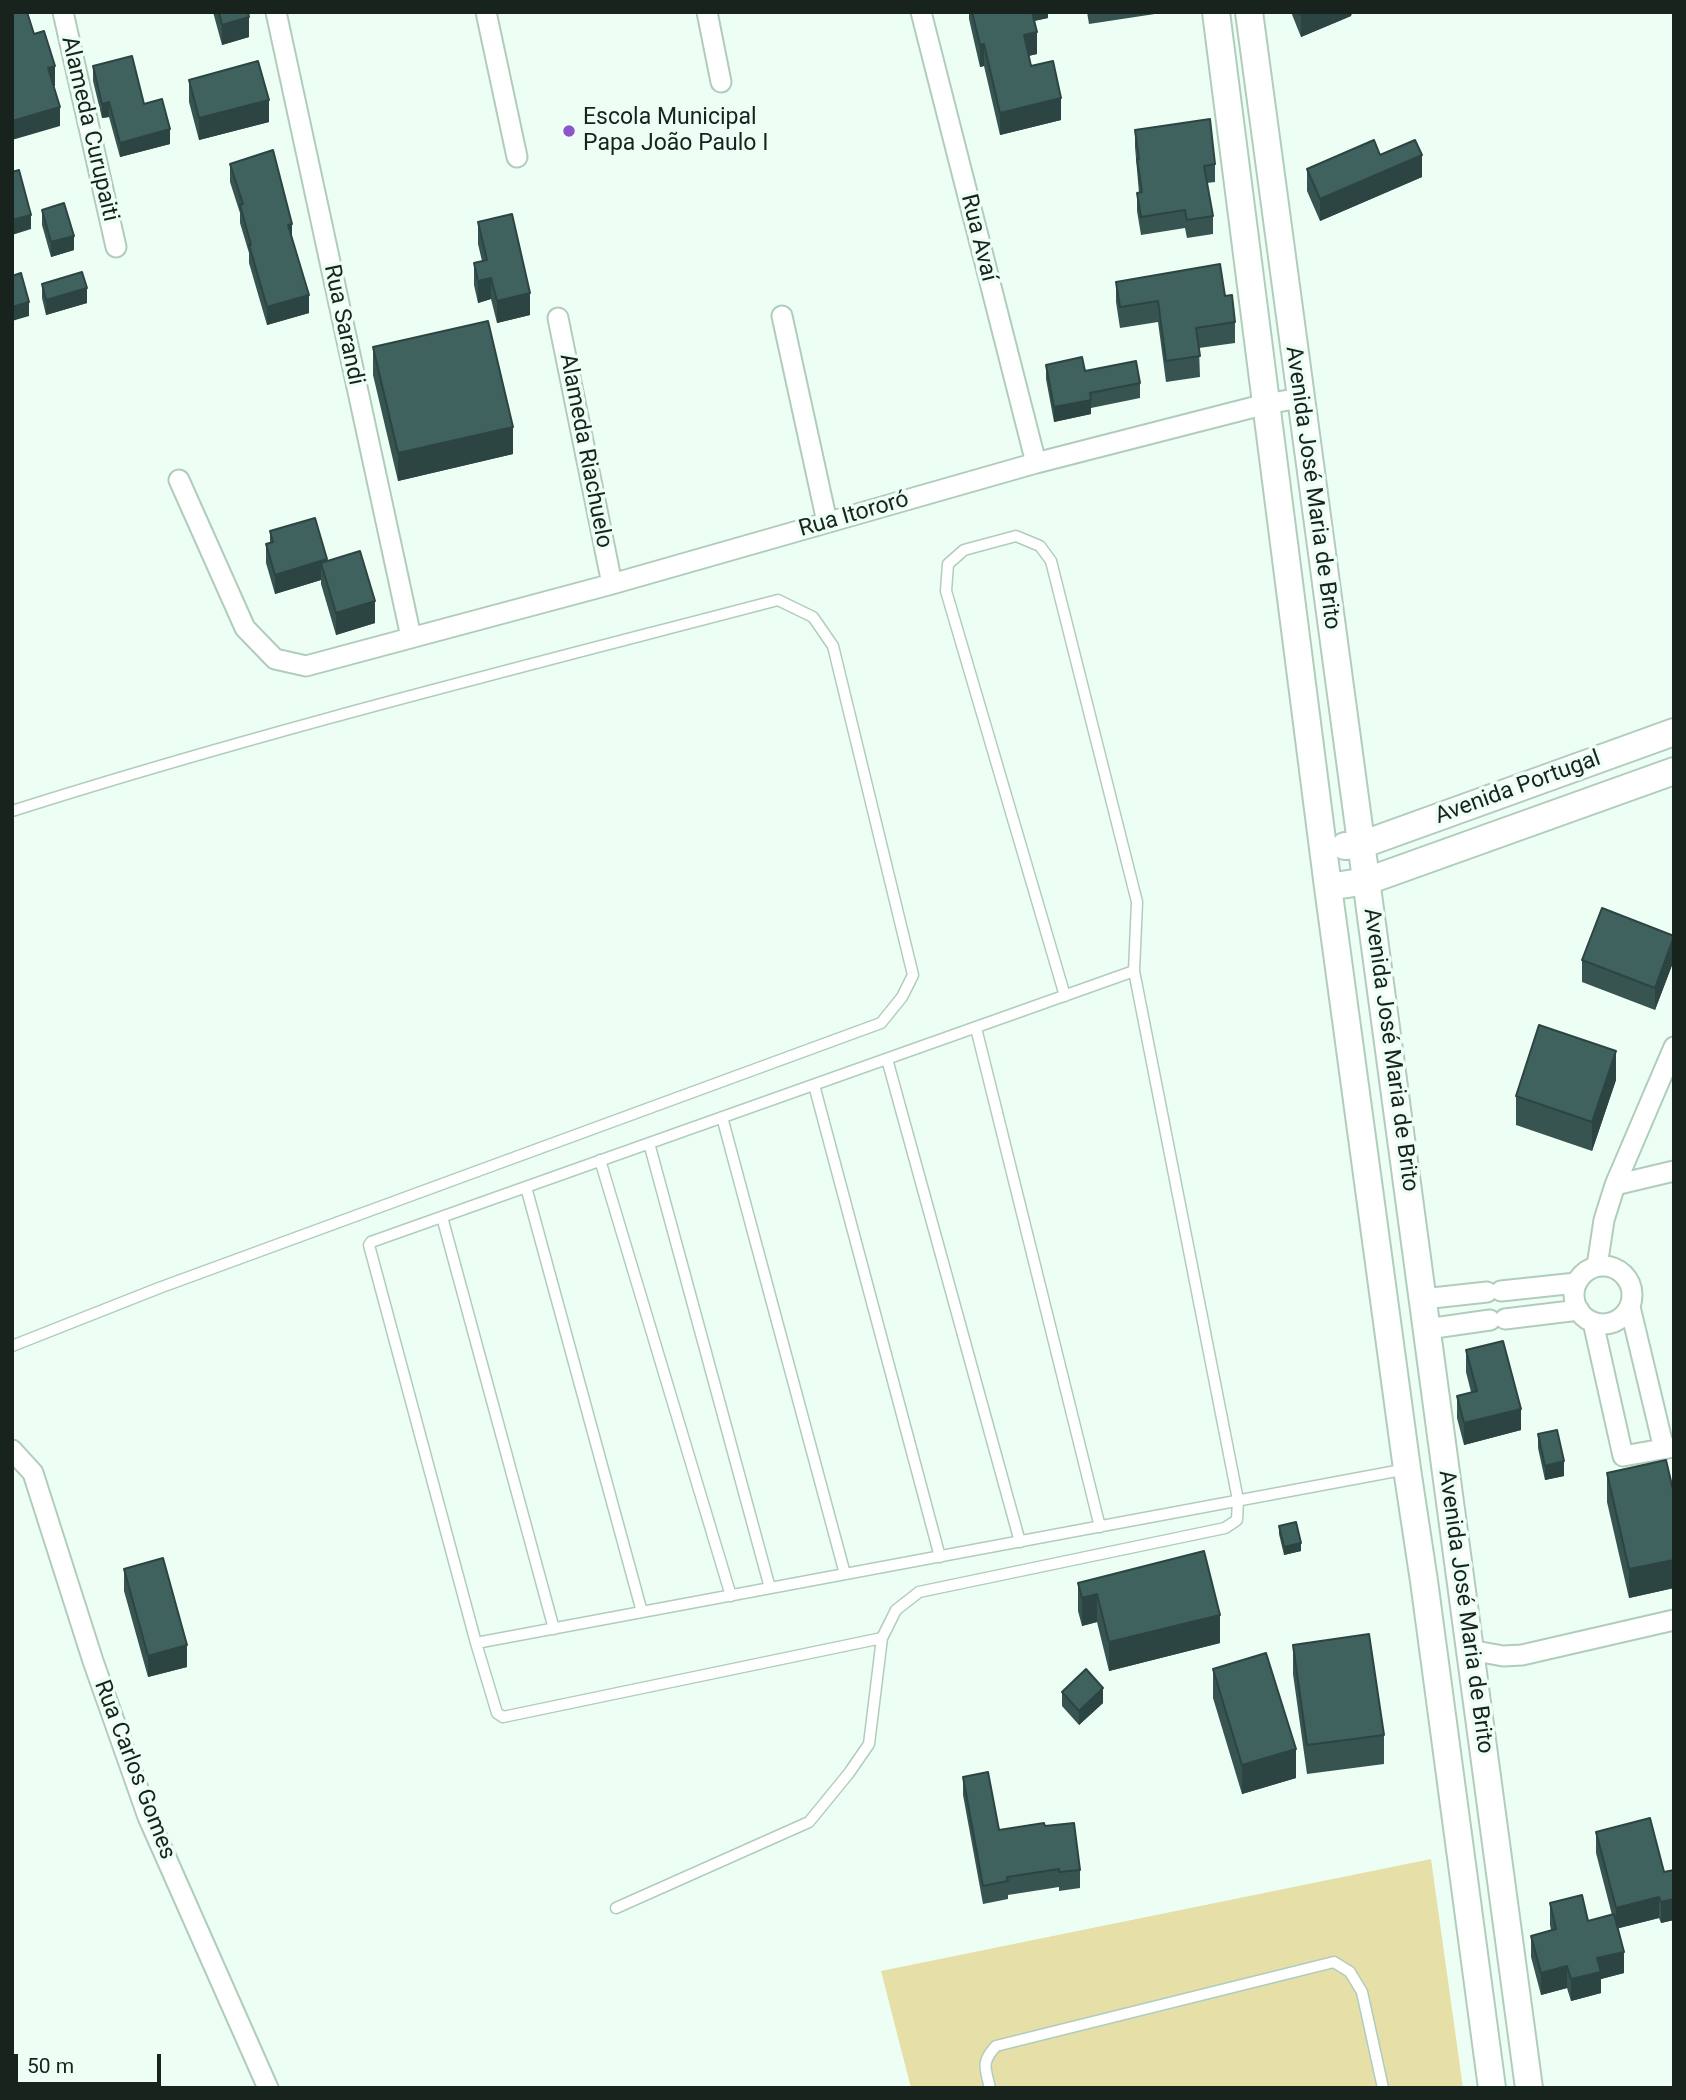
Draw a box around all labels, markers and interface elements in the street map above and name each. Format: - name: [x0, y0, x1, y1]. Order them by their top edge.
- street label: Alameda Curupaiti: [54, 34, 124, 224]
- place label: Escola Municipal Papa João Paulo I: [583, 104, 768, 158]
- marker: Escola Municipal Papa João Paulo I: [561, 123, 577, 139]
- street label: Rua Avaí: [954, 192, 1002, 284]
- street label: Rua Sarandi: [317, 262, 369, 388]
- street label: Avenida José Maria de Brito: [1278, 345, 1346, 631]
- street label: Alameda Riachuelo: [553, 352, 617, 550]
- street label: Rua Itororó: [796, 486, 912, 544]
- street label: Avenida Portugal: [1431, 745, 1605, 831]
- street label: Avenida José Maria de Brito: [1356, 907, 1424, 1193]
- street label: Avenida José Maria de Brito: [1431, 1469, 1499, 1755]
- street label: Rua Carlos Gomes: [87, 1677, 181, 1863]
- scale bar: [18, 2040, 164, 2084]
- text: 50 m: [27, 2054, 74, 2078]

